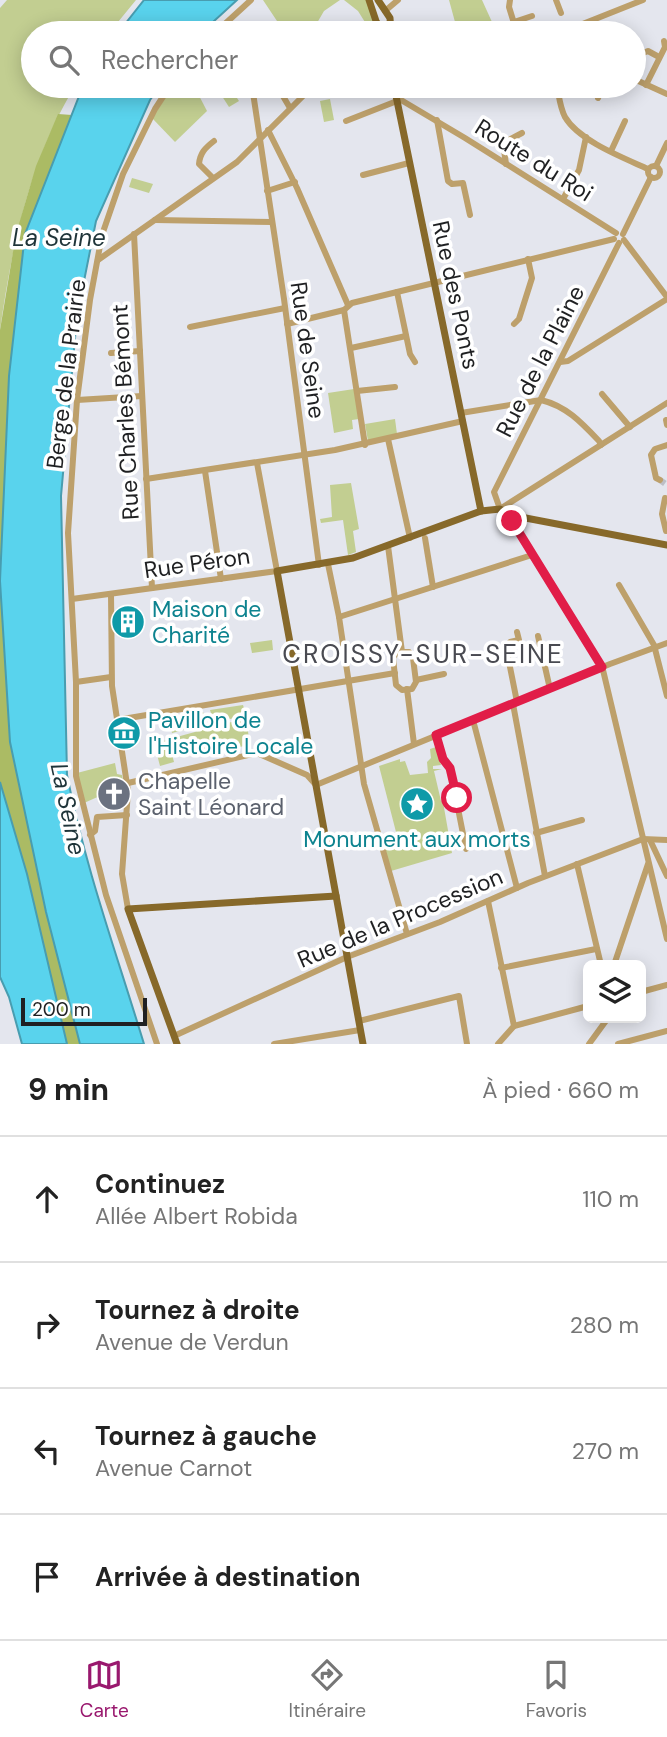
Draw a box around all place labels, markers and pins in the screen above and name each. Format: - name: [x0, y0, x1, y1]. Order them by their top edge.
- place label: Maison de Charité: [152, 594, 261, 650]
- building icon: Maison de Charité: [109, 603, 147, 641]
- place label: Pavillon de l'Histoire Locale: [148, 705, 313, 761]
- museum icon: Pavillon de l'Histoire Locale: [105, 714, 143, 752]
- place label: Chapelle Saint Léonard: [138, 766, 284, 822]
- church icon: Chapelle Saint Léonard: [95, 775, 133, 813]
- place icon: Monument aux morts: [398, 785, 436, 823]
- place label: Monument aux morts: [303, 824, 531, 854]

